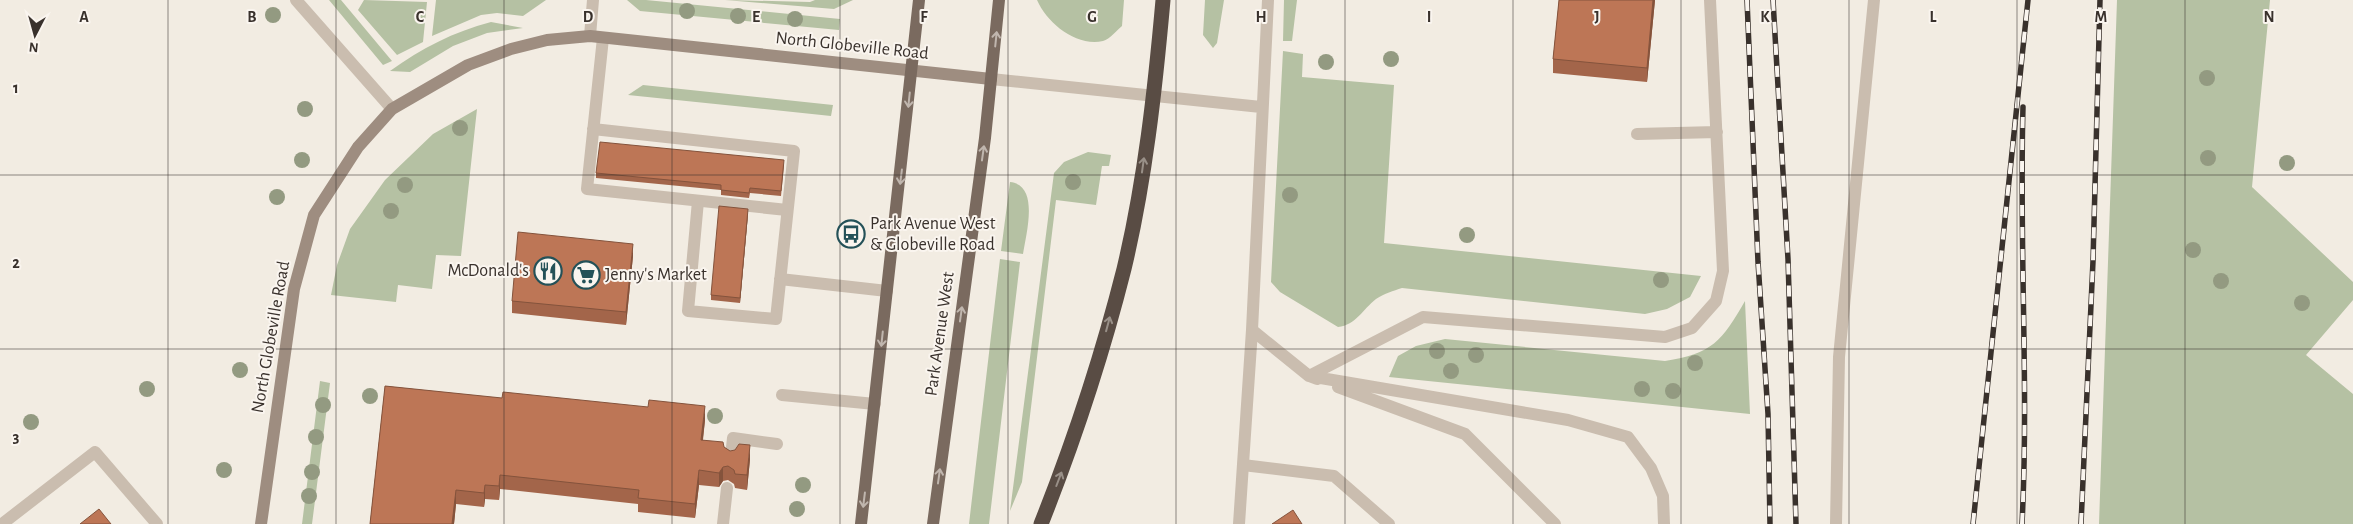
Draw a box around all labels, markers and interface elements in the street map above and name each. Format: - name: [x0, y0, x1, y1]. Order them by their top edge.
- text: A: [79, 9, 89, 25]
- text: B: [247, 9, 257, 25]
- text: C: [416, 9, 425, 25]
- text: D: [583, 9, 594, 25]
- text: E: [752, 9, 760, 25]
- text: F: [920, 9, 928, 25]
- text: G: [1087, 9, 1097, 25]
- text: H: [1255, 9, 1267, 25]
- text: I: [1427, 9, 1431, 25]
- text: J: [1594, 9, 1600, 25]
- text: K: [1760, 9, 1770, 25]
- text: L: [1930, 9, 1937, 25]
- text: M: [2095, 9, 2107, 25]
- text: N: [2263, 9, 2275, 25]
- north arrow: [10, 10, 60, 60]
- street label: North Globeville Road: [775, 29, 929, 63]
- one-way arrow: [991, 32, 1000, 48]
- text: N: [28, 39, 39, 54]
- text: 1: [13, 80, 19, 96]
- one-way arrow: [904, 91, 914, 107]
- one-way arrow: [978, 145, 988, 161]
- one-way arrow: [1139, 158, 1149, 174]
- one-way arrow: [896, 169, 906, 185]
- place label: Park Avenue West & Globeville Road: [870, 215, 996, 254]
- bus stop icon: Park Avenue West & Globeville Road: [836, 219, 866, 249]
- text: 2: [12, 255, 20, 271]
- restaurant icon: McDonald's: [533, 256, 563, 286]
- street label: North Globeville Road: [249, 260, 293, 414]
- supermarket icon: Jenny's Market: [571, 260, 601, 290]
- place label: McDonald's: [447, 262, 529, 280]
- place label: Jenny's Market: [605, 266, 707, 284]
- street label: Park Avenue West: [922, 270, 958, 397]
- one-way arrow: [956, 306, 966, 322]
- one-way arrow: [1104, 316, 1114, 332]
- one-way arrow: [877, 331, 887, 347]
- text: 3: [13, 429, 20, 445]
- one-way arrow: [934, 468, 944, 484]
- one-way arrow: [1055, 471, 1064, 487]
- one-way arrow: [859, 492, 869, 508]

